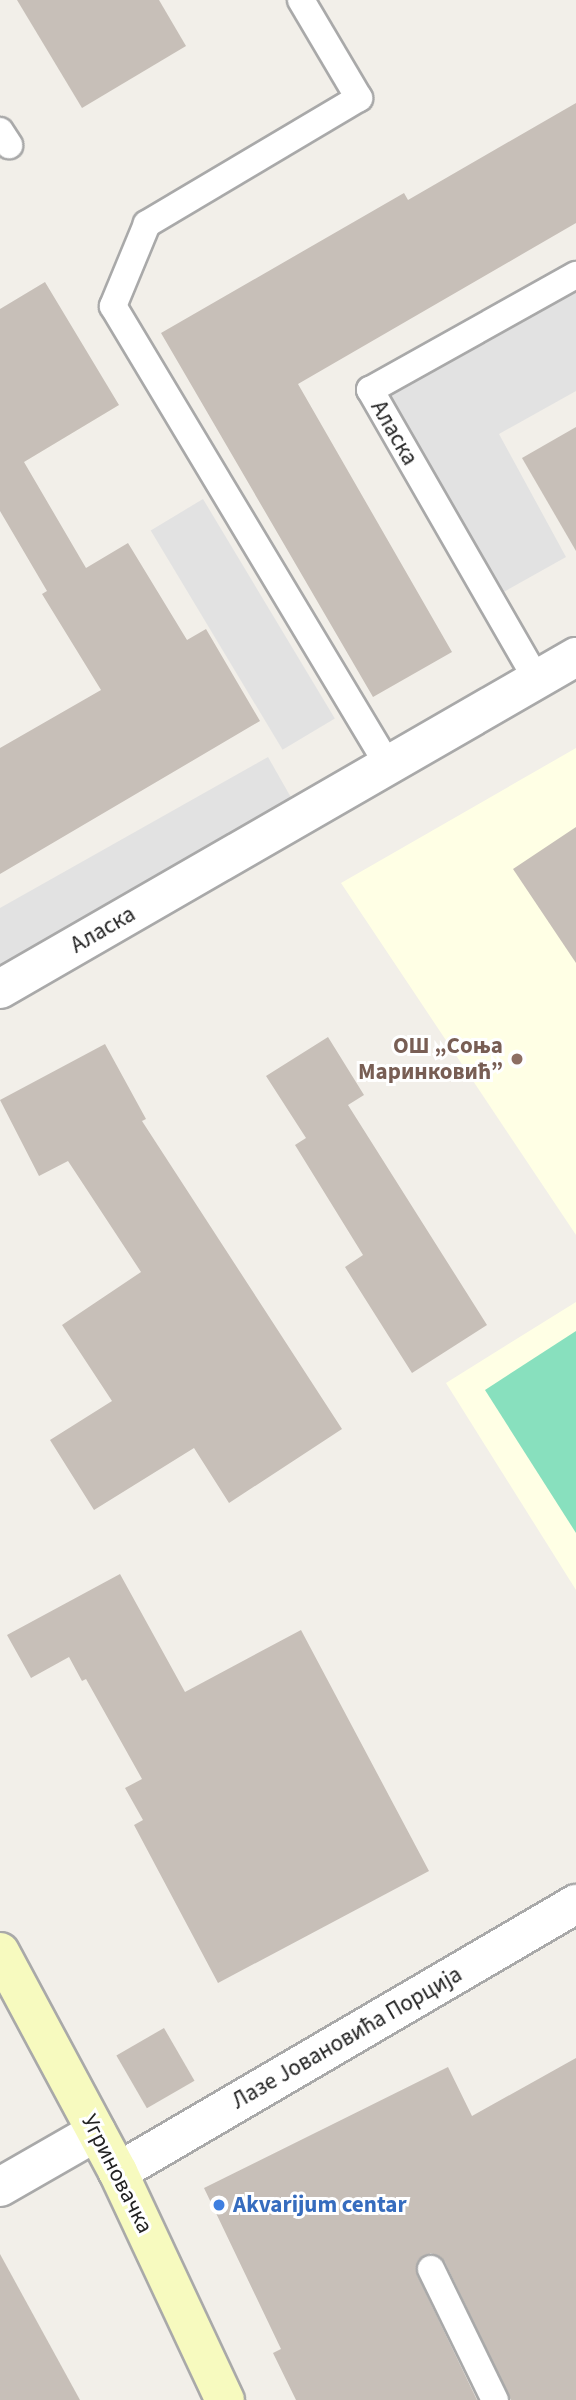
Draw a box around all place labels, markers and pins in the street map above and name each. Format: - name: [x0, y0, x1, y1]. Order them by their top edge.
- place label: ОШ „Соња Маринковић”: [358, 1032, 503, 1086]
- marker: ОШ „Соња Маринковић”: [509, 1051, 525, 1067]
- place label: Akvarijum centar: [233, 2191, 407, 2219]
- marker: Akvarijum centar: [211, 2197, 227, 2213]

